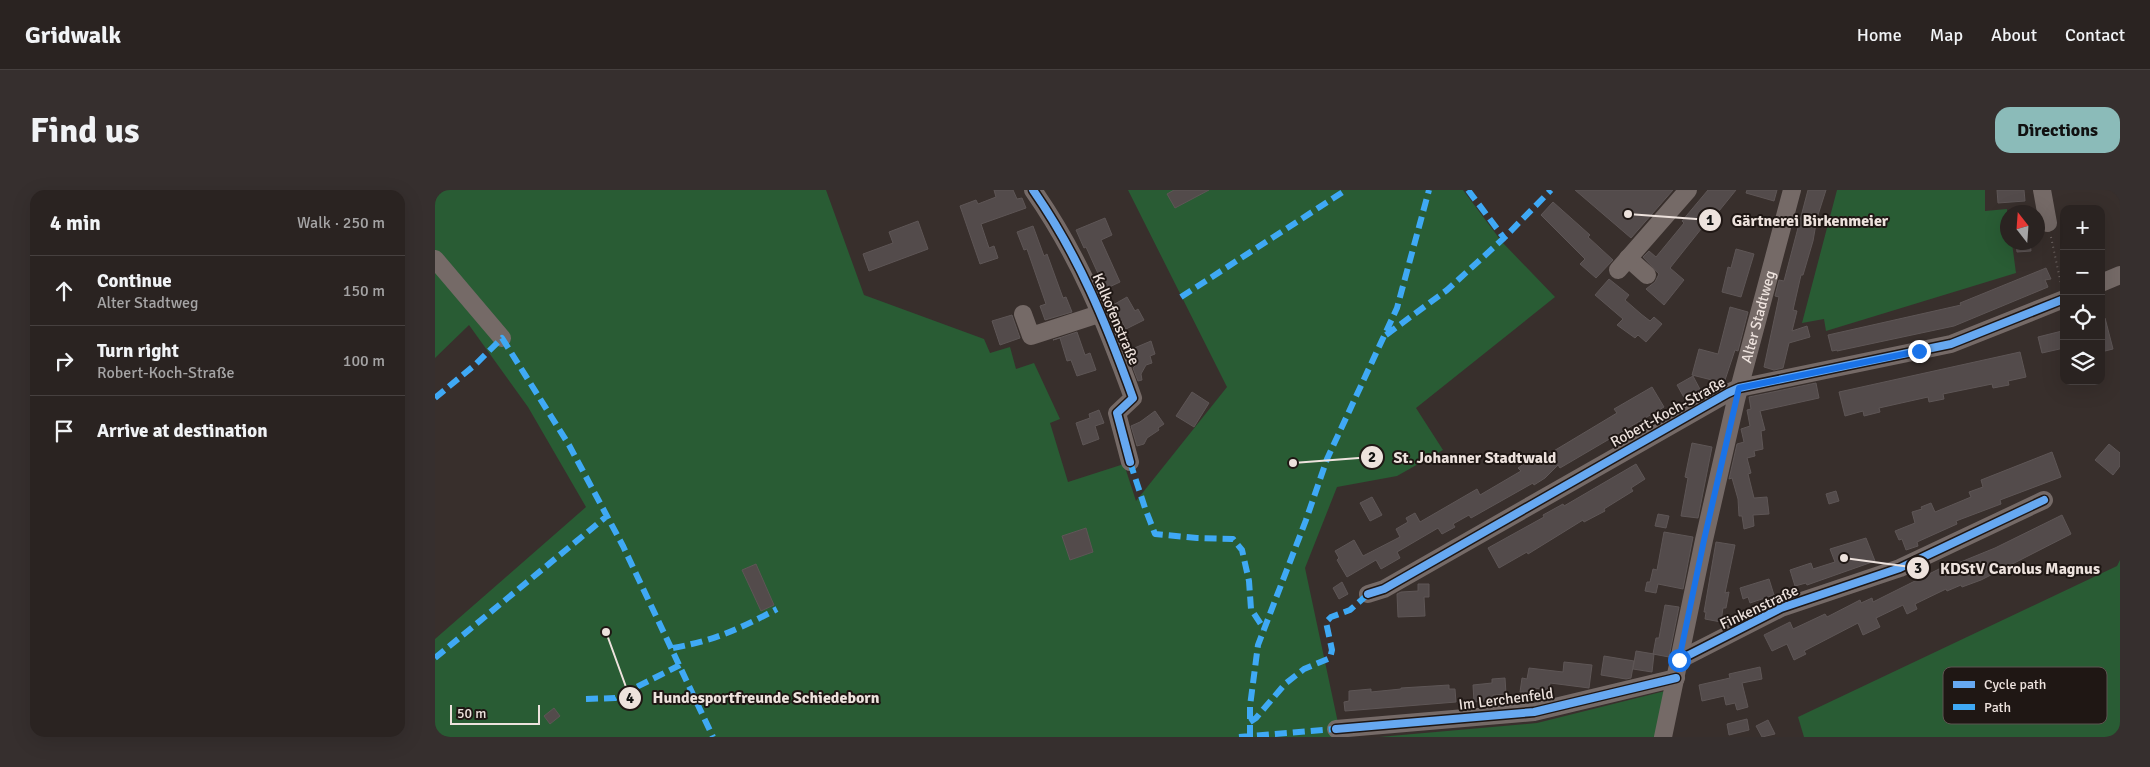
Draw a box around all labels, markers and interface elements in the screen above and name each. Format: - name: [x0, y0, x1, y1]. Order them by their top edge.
- text: Gridwalk: [25, 20, 121, 50]
- text: Home: [1857, 24, 1902, 46]
- text: Map: [1930, 24, 1963, 46]
- text: About: [1991, 24, 2037, 46]
- text: Contact: [2065, 24, 2125, 46]
- button: Directions: [1995, 107, 2120, 153]
- text: Find us: [30, 109, 140, 152]
- callout: Gärtnerei Birkenmeier: [1697, 205, 1898, 236]
- north arrow: [2000, 205, 2045, 250]
- map controls: [2060, 205, 2105, 385]
- button: +: [2060, 205, 2105, 250]
- text: 4 min: [50, 210, 101, 236]
- text: 1: [1706, 211, 1714, 229]
- text: Gärtnerei Birkenmeier: [1732, 211, 1889, 231]
- text: Walk · 250 m: [297, 213, 385, 233]
- button: −: [2060, 250, 2105, 295]
- street label: Alter Stadtweg: [1737, 268, 1779, 365]
- text: Continue: [97, 269, 172, 293]
- street label: Kalkofenstraße: [1089, 270, 1143, 368]
- icon: ahead: [50, 277, 78, 305]
- text: 150 m: [343, 281, 385, 301]
- text: Alter Stadtweg: [97, 293, 198, 313]
- button: locate: [2060, 295, 2105, 340]
- text: Turn right: [97, 339, 179, 363]
- route end: [1908, 340, 1931, 363]
- button: layers: [2060, 340, 2105, 385]
- icon: right: [50, 347, 78, 375]
- text: 100 m: [343, 351, 385, 371]
- text: Robert-Koch-Straße: [97, 363, 234, 383]
- street label: Robert-Koch-Straße: [1607, 373, 1729, 451]
- icon: arrive: [50, 417, 78, 445]
- text: Arrive at destination: [97, 419, 268, 443]
- callout: St. Johanner Stadtwald: [1359, 442, 1567, 473]
- text: 2: [1368, 448, 1376, 466]
- text: St. Johanner Stadtwald: [1394, 448, 1557, 468]
- callout: KDStV Carolus Magnus: [1905, 552, 2110, 583]
- text: 3: [1914, 559, 1922, 577]
- text: KDStV Carolus Magnus: [1940, 559, 2100, 579]
- street label: Finkenstraße: [1717, 581, 1801, 633]
- route start: [1668, 649, 1691, 672]
- legend: [1943, 667, 2107, 724]
- text: Cycle path: [1984, 676, 2046, 693]
- callout: Hundesportfreunde Schiedeborn: [618, 682, 889, 713]
- street label: Im Lerchenfeld: [1458, 684, 1554, 714]
- text: Hundesportfreunde Schiedeborn: [653, 688, 880, 708]
- text: 4: [626, 689, 634, 707]
- text: Path: [1984, 699, 2011, 716]
- scale bar: [450, 702, 540, 725]
- text: 50 m: [457, 705, 486, 722]

